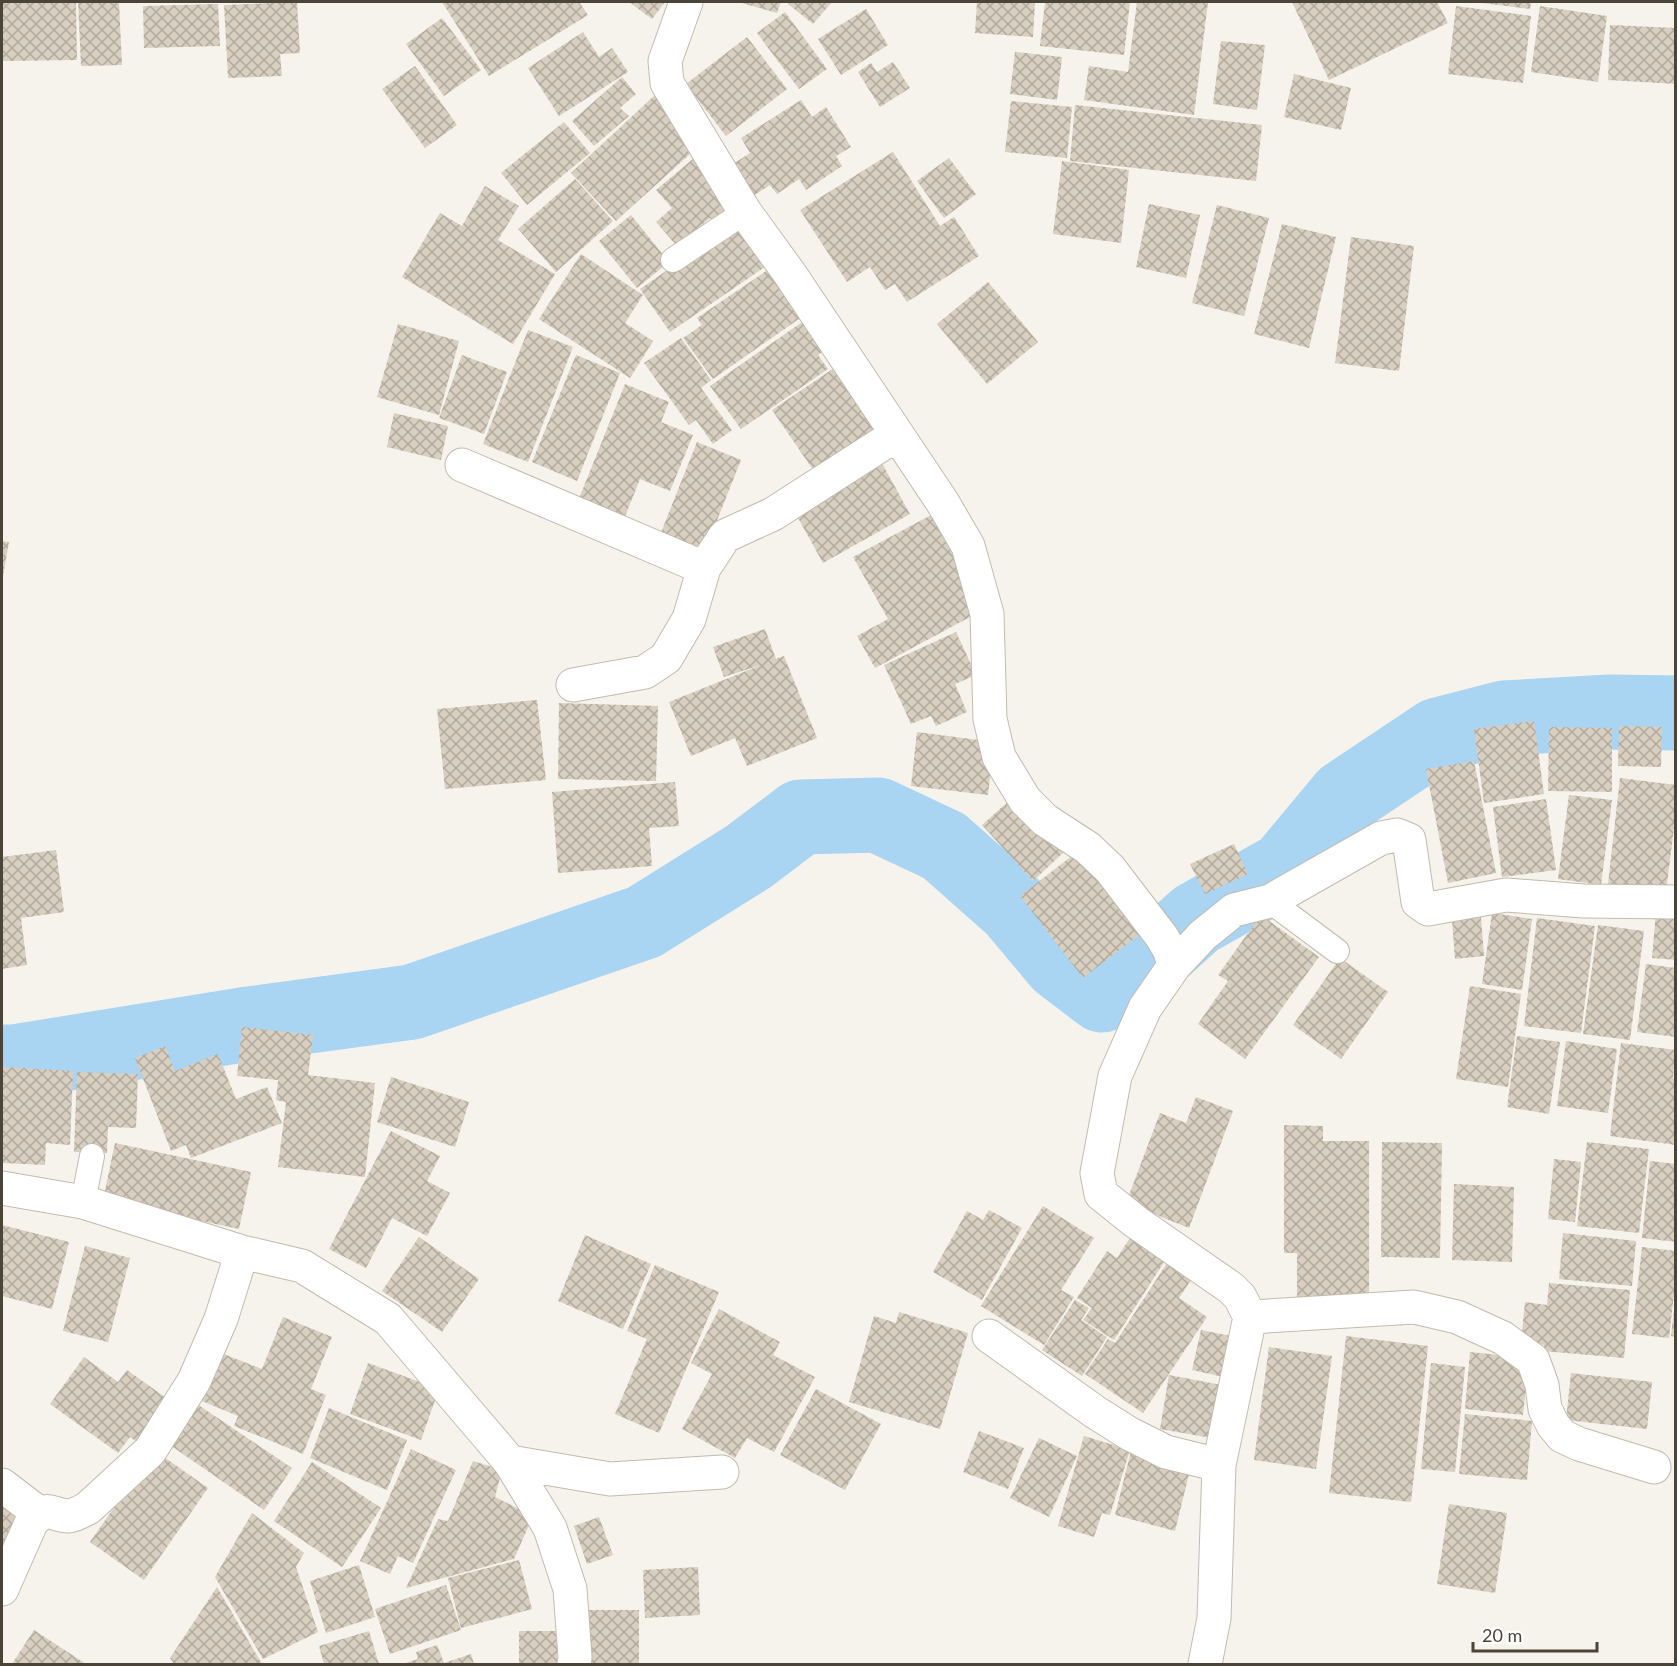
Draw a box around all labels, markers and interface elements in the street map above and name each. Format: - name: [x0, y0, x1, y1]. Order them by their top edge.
- scale bar: [1473, 1615, 1598, 1653]
- text: 20 m: [1482, 1624, 1522, 1646]

